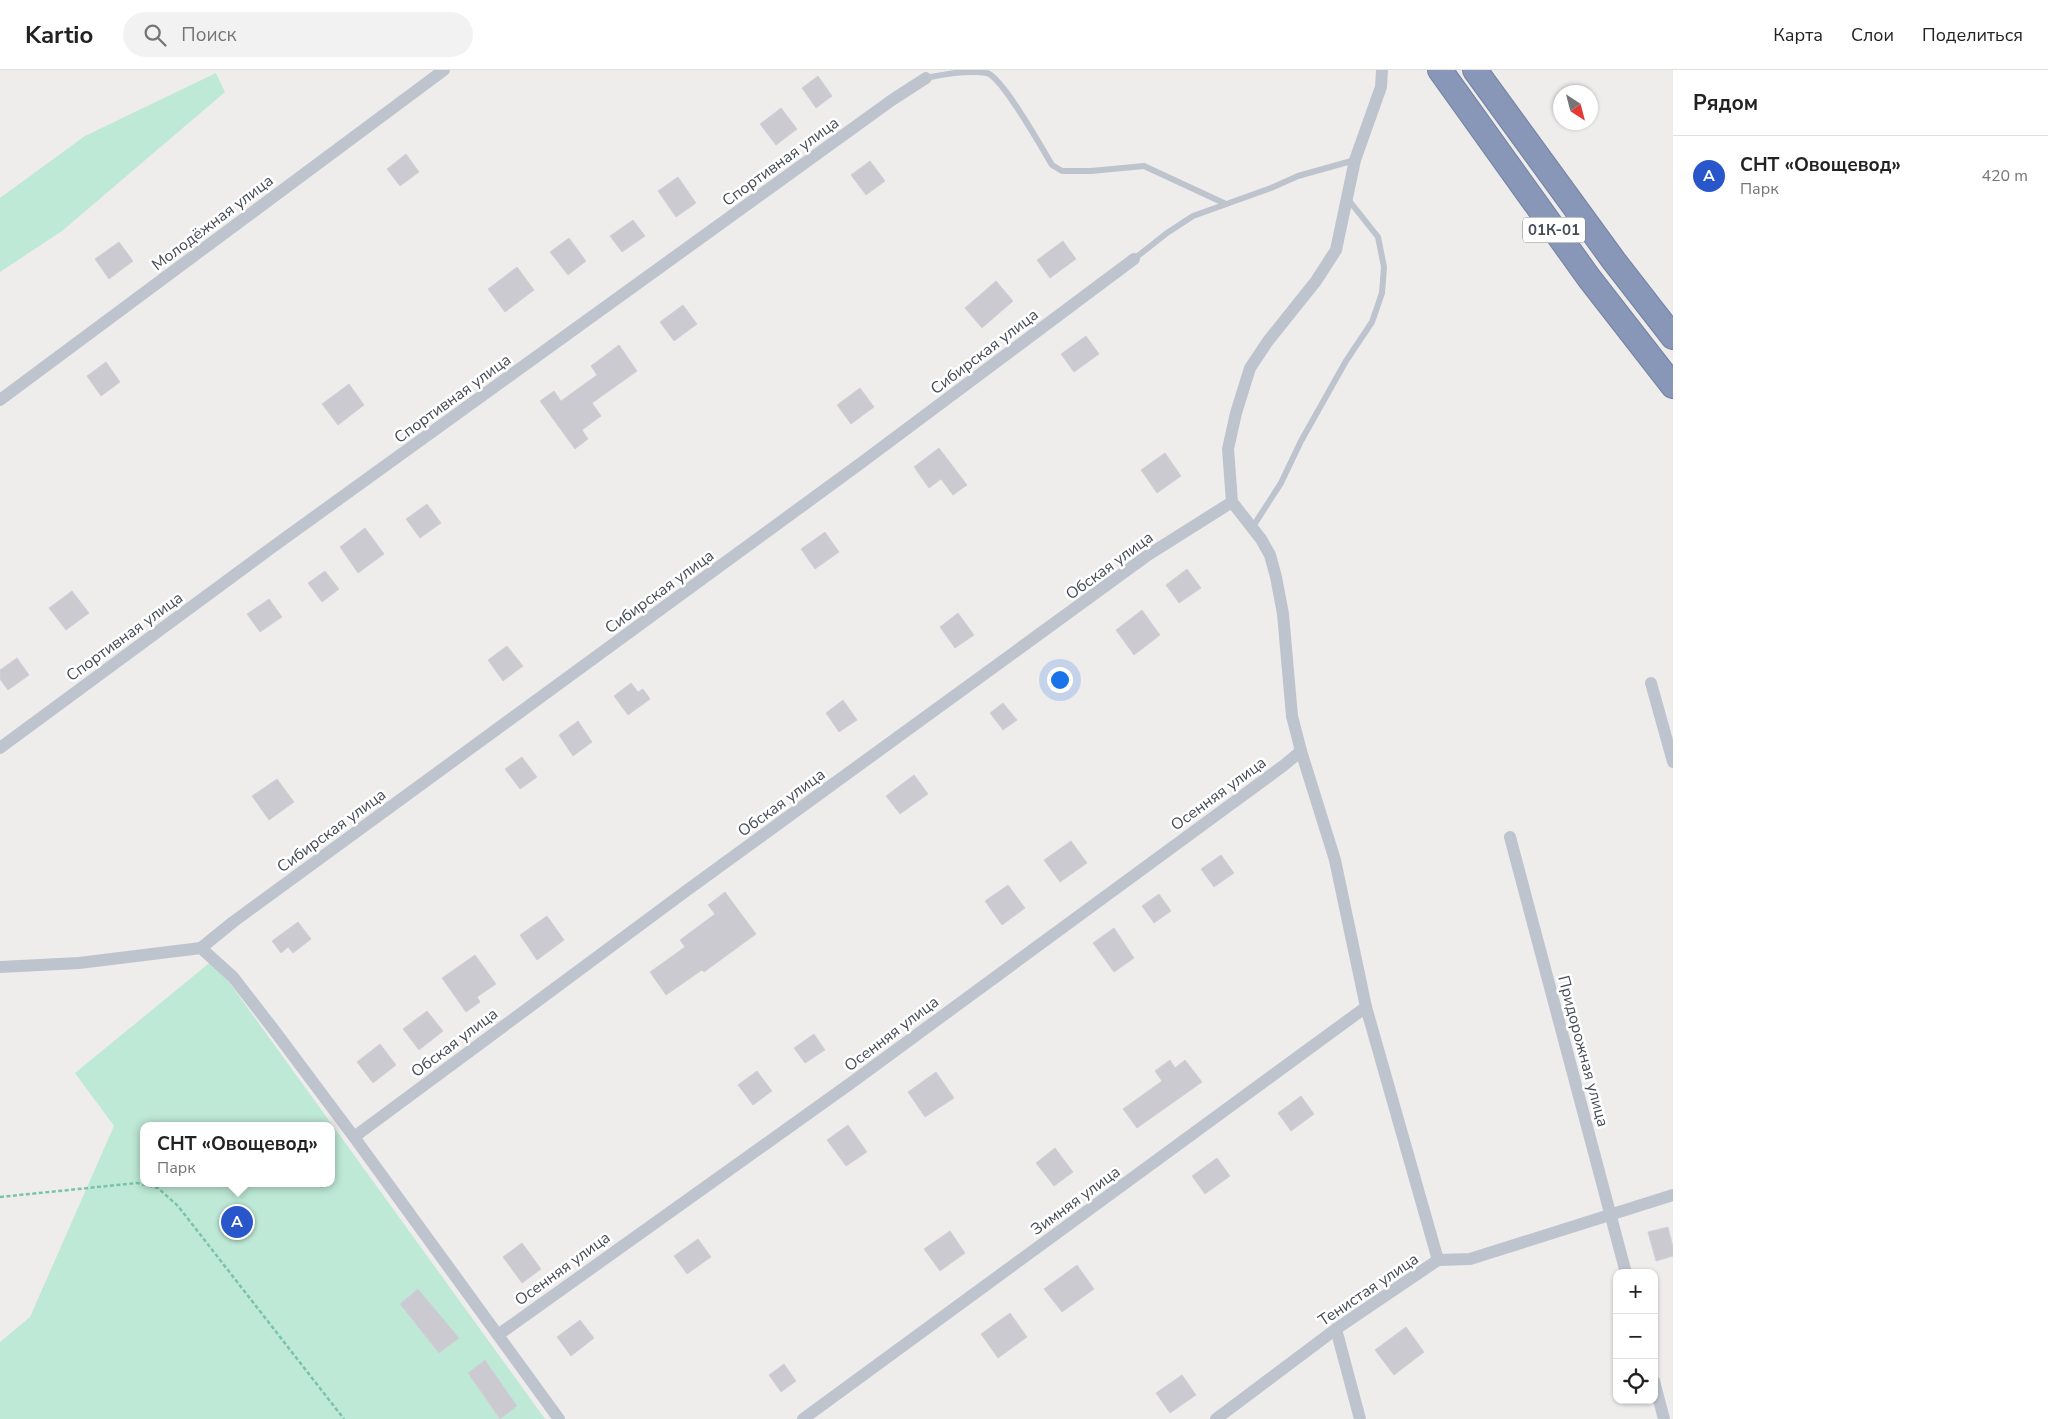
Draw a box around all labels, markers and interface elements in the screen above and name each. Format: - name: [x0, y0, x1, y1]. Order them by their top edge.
- search box: [123, 12, 473, 57]
- text: Kartio: [25, 19, 93, 51]
- icon: search: [141, 21, 169, 49]
- text: Поиск: [181, 22, 237, 48]
- text: Карта: [1773, 23, 1823, 47]
- text: Слои: [1851, 23, 1894, 47]
- text: Поделиться: [1922, 23, 2023, 47]
- north arrow: [1553, 85, 1598, 130]
- text: Рядом: [1693, 89, 1758, 117]
- street label: Спортивная улица: [718, 112, 843, 212]
- text: СНТ «Овощевод»: [1740, 152, 1901, 178]
- text: A: [1703, 165, 1715, 187]
- text: 420 m: [1981, 165, 2028, 187]
- street label: Молодёжная улица: [147, 170, 278, 276]
- text: Парк: [1740, 178, 1779, 200]
- road number: 01К-01: [1523, 218, 1585, 242]
- street label: Сибирская улица: [926, 304, 1043, 400]
- street label: Спортивная улица: [390, 349, 515, 449]
- street label: Обская улица: [1061, 527, 1158, 605]
- street label: Сибирская улица: [601, 545, 719, 639]
- street label: Спортивная улица: [62, 587, 187, 687]
- your location: [1047, 667, 1073, 693]
- street label: Осенняя улица: [1166, 752, 1271, 836]
- street label: Обская улица: [733, 764, 830, 842]
- street label: Сибирская улица: [273, 784, 391, 878]
- street label: Придорожная улица: [1552, 973, 1614, 1129]
- street label: Осенняя улица: [840, 991, 943, 1077]
- street label: Обская улица: [407, 1003, 502, 1083]
- popup: [140, 1122, 335, 1187]
- text: СНТ «Овощевод»: [157, 1131, 318, 1157]
- text: Парк: [157, 1157, 196, 1179]
- street label: Зимняя улица: [1026, 1161, 1125, 1241]
- pin: A: [221, 1203, 253, 1241]
- street label: Осенняя улица: [510, 1227, 615, 1311]
- street label: Тенистая улица: [1314, 1248, 1423, 1332]
- map controls: [1613, 1269, 1658, 1404]
- button: +: [1613, 1269, 1658, 1314]
- button: −: [1613, 1314, 1658, 1359]
- button: locate: [1613, 1359, 1658, 1404]

